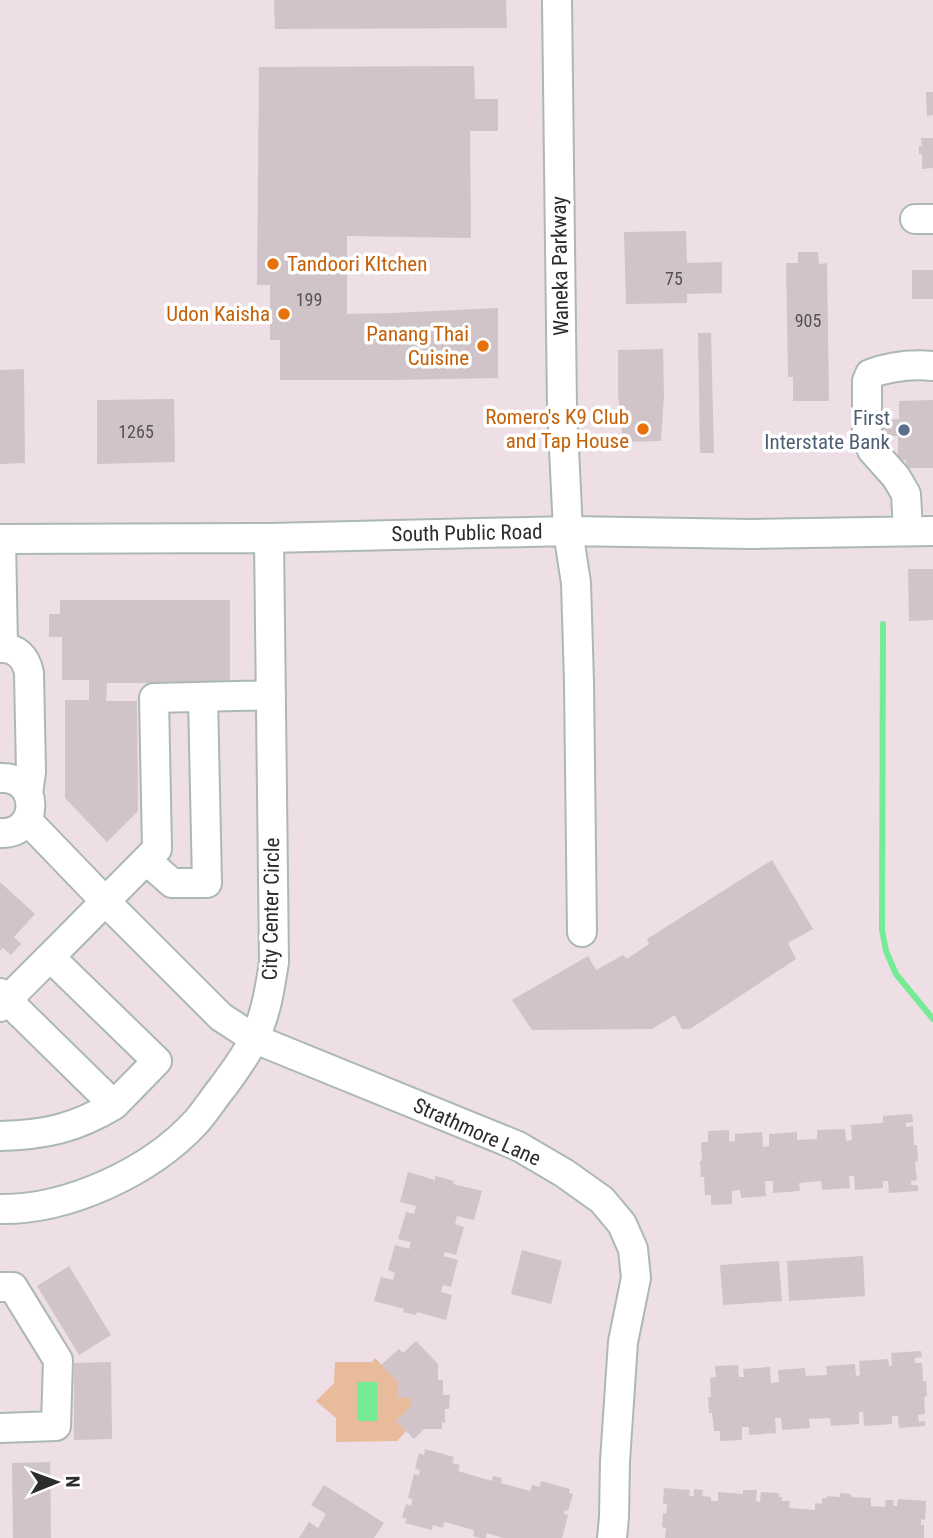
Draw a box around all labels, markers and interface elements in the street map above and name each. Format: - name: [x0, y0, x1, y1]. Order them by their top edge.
- street label: Waneka Parkway: [547, 196, 573, 336]
- place label: Tandoori KItchen: [287, 252, 427, 276]
- marker: Tandoori KItchen: [265, 256, 281, 272]
- house number: 75: [665, 268, 683, 289]
- house number: 199: [296, 289, 322, 310]
- place label: Udon Kaisha: [166, 302, 270, 326]
- marker: Udon Kaisha: [276, 306, 292, 322]
- house number: 905: [795, 310, 821, 331]
- place label: Panang Thai Cuisine: [366, 322, 469, 370]
- marker: Panang Thai Cuisine: [475, 338, 491, 354]
- place label: Romero's K9 Club and Tap House: [485, 405, 629, 453]
- place label: First Interstate Bank: [764, 406, 891, 454]
- house number: 1265: [118, 421, 154, 442]
- marker: Romero's K9 Club and Tap House: [635, 421, 651, 437]
- marker: First Interstate Bank: [896, 422, 912, 438]
- street label: South Public Road: [391, 520, 543, 546]
- street label: City Center Circle: [258, 837, 284, 981]
- street label: Strathmore Lane: [410, 1093, 544, 1171]
- north arrow: [21, 1447, 91, 1517]
- text: N: [61, 1476, 84, 1488]

